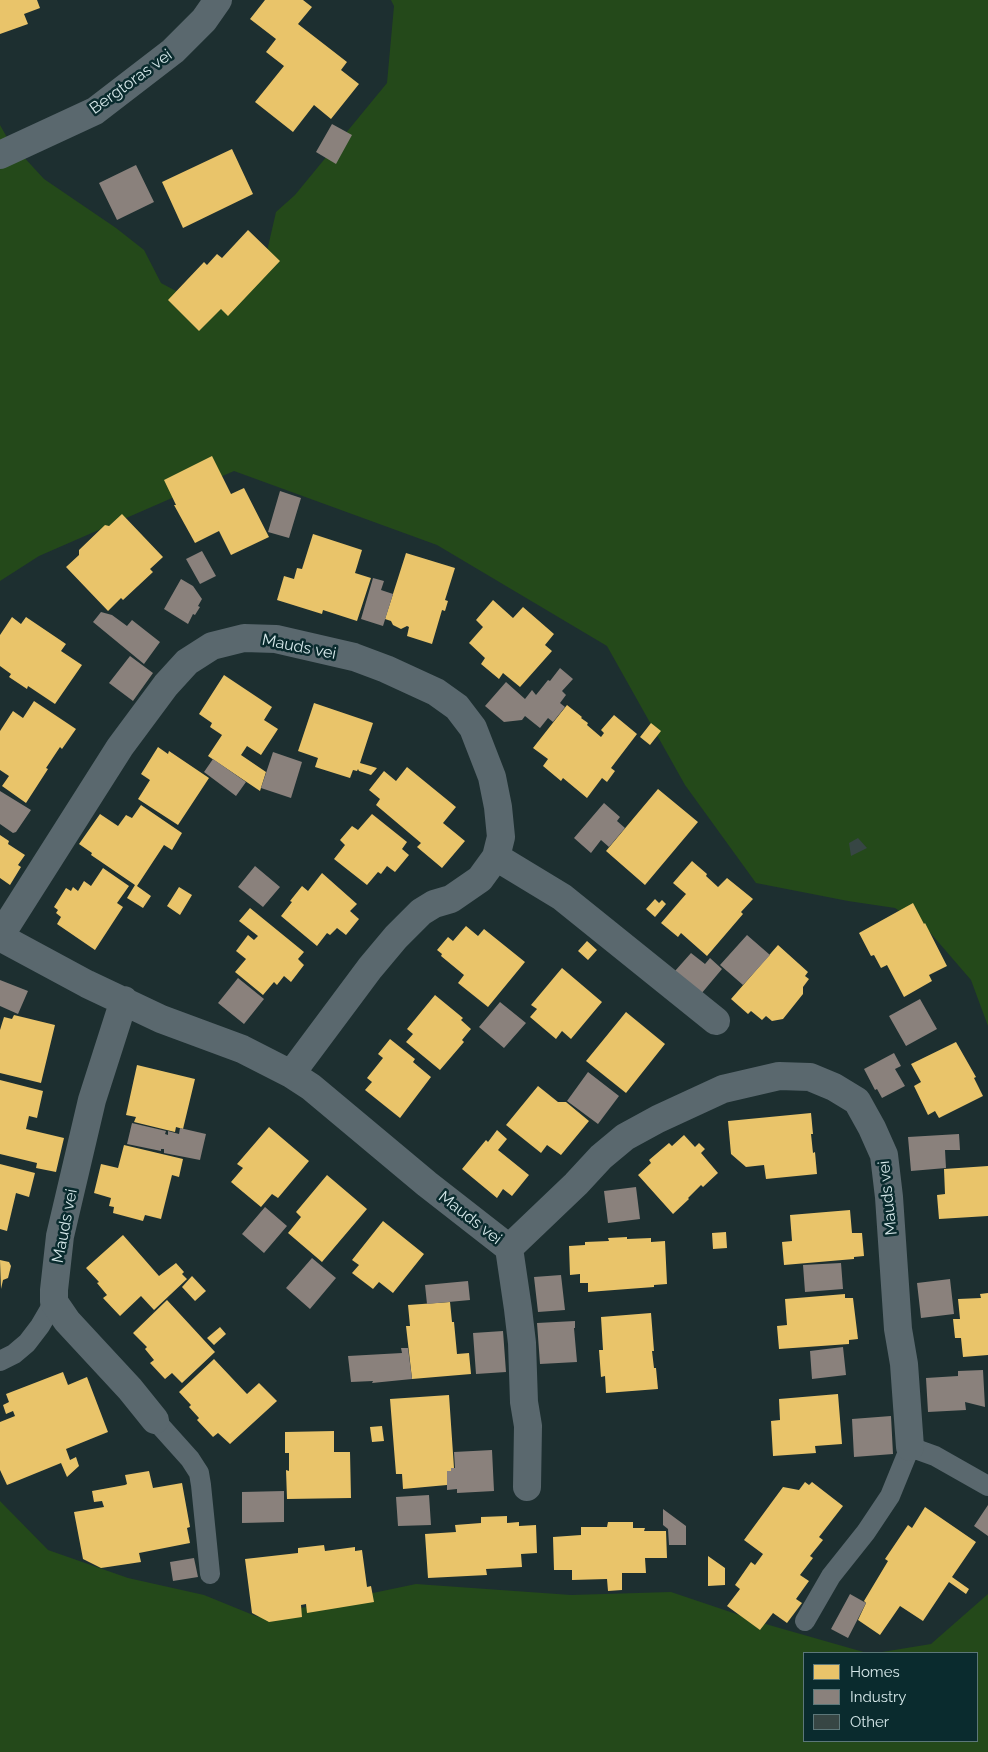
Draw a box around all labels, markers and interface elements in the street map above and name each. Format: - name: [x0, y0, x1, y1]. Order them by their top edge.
- street label: Bergtoras vei: [86, 46, 176, 118]
- street label: Mauds vei: [260, 630, 338, 664]
- street label: Mauds vei: [875, 1160, 901, 1236]
- street label: Mauds vei: [48, 1187, 82, 1265]
- street label: Mauds vei: [435, 1187, 505, 1249]
- legend: [803, 1652, 978, 1742]
- text: Homes: [850, 1663, 900, 1681]
- text: Industry: [850, 1688, 906, 1706]
- text: Other: [850, 1713, 889, 1731]

